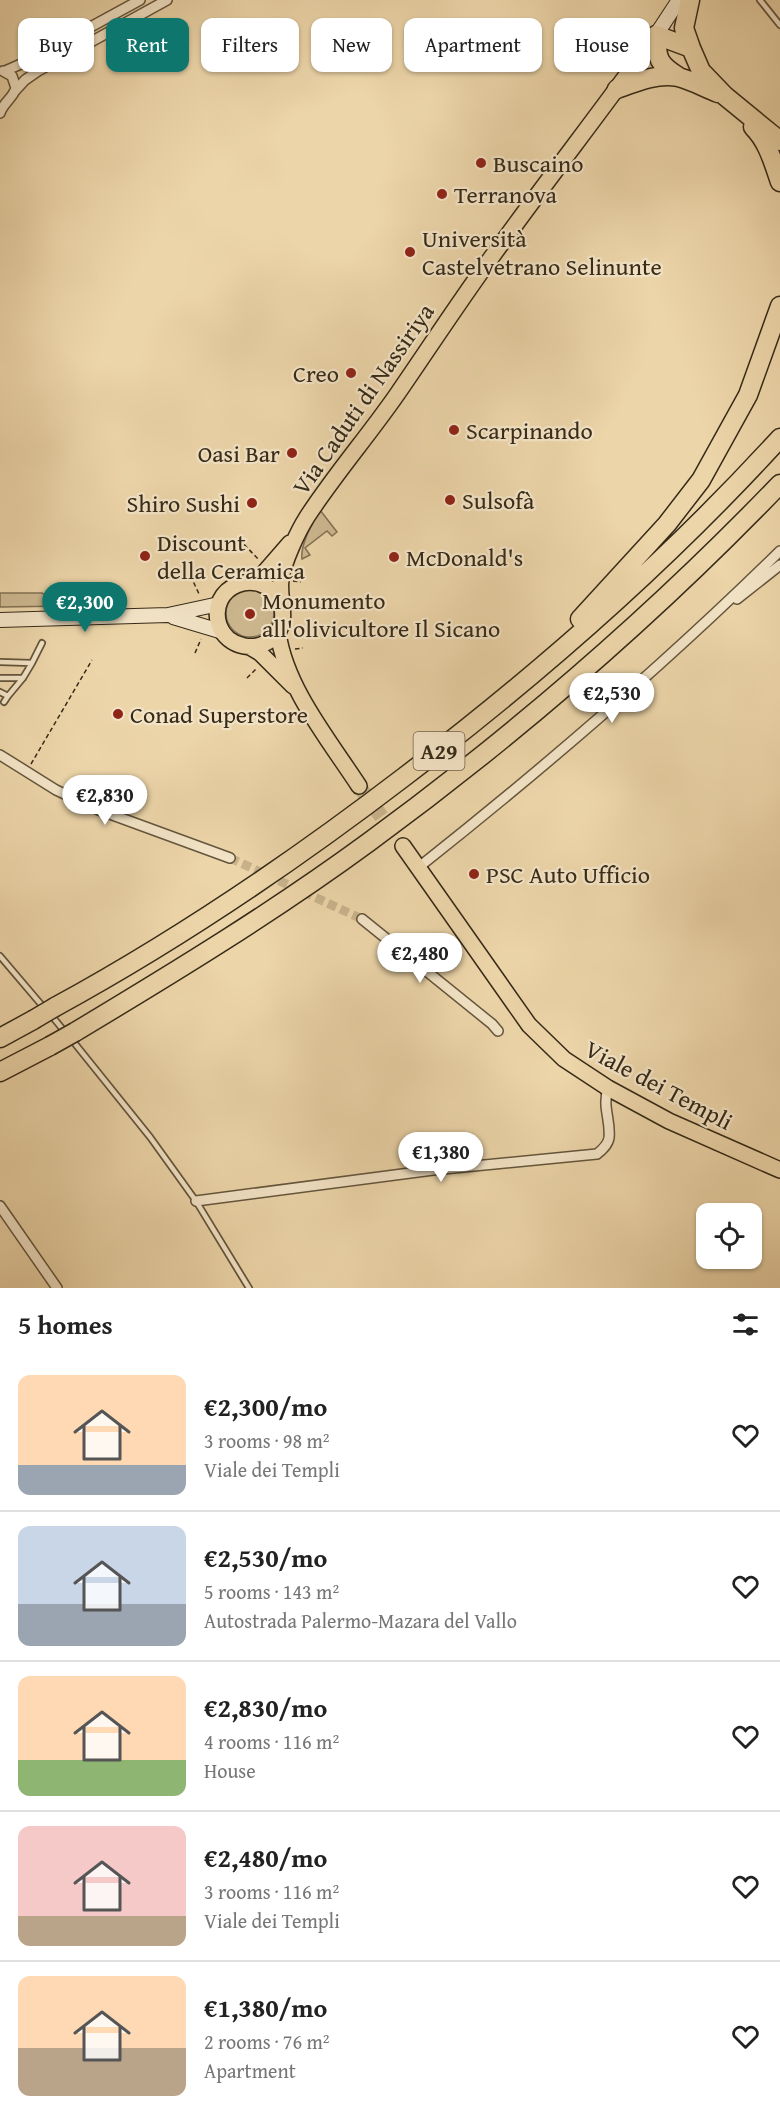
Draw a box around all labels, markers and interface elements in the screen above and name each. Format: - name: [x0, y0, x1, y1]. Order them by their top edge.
- chip: Buy: [18, 18, 94, 72]
- chip: Rent: [106, 18, 189, 72]
- chip: Filters: [201, 18, 299, 72]
- chip: New: [311, 18, 392, 72]
- chip: Apartment: [404, 18, 542, 72]
- chip: House: [554, 18, 650, 72]
- place label: Buscaino: [493, 146, 584, 181]
- marker: Buscaino: [474, 156, 488, 170]
- place label: Terranova: [454, 177, 557, 212]
- marker: Terranova: [435, 187, 449, 201]
- place label: Università Castelvetrano Selinunte: [422, 221, 662, 284]
- marker: Università Castelvetrano Selinunte: [403, 245, 417, 259]
- street label: Via Caduti di Nassiriya: [284, 295, 443, 502]
- place label: Creo: [293, 356, 339, 391]
- marker: Creo: [344, 366, 358, 380]
- place label: Scarpinando: [466, 413, 593, 448]
- marker: Scarpinando: [447, 423, 461, 437]
- place label: Oasi Bar: [198, 436, 280, 471]
- marker: Oasi Bar: [285, 446, 299, 460]
- place label: Sulsofà: [462, 483, 535, 518]
- place label: Shiro Sushi: [127, 486, 240, 521]
- marker: Sulsofà: [443, 493, 457, 507]
- marker: Shiro Sushi: [245, 496, 259, 510]
- place label: Discount della Ceramica: [157, 525, 305, 588]
- place label: McDonald's: [406, 540, 523, 575]
- marker: Discount della Ceramica: [138, 549, 152, 563]
- marker: McDonald's: [387, 550, 401, 564]
- pin: €2,300: [36, 582, 134, 633]
- place label: Monumento all'olivicultore Il Sicano: [262, 583, 500, 646]
- text: €2,300: [56, 587, 114, 616]
- marker: Monumento all'olivicultore Il Sicano: [243, 607, 257, 621]
- pin: €2,530: [563, 673, 661, 724]
- text: €2,530: [583, 678, 641, 707]
- place label: Conad Superstore: [130, 697, 308, 732]
- marker: Conad Superstore: [111, 707, 125, 721]
- road number: A29: [414, 732, 464, 770]
- pin: €2,830: [56, 775, 154, 826]
- text: €2,830: [76, 780, 134, 809]
- place label: PSC Auto Ufficio: [486, 857, 650, 892]
- marker: PSC Auto Ufficio: [467, 867, 481, 881]
- pin: €2,480: [371, 933, 469, 984]
- text: €2,480: [391, 938, 449, 967]
- street label: Viale dei Templi: [579, 1031, 739, 1139]
- pin: €1,380: [392, 1132, 490, 1183]
- text: €1,380: [412, 1137, 470, 1166]
- map controls: [696, 1203, 762, 1269]
- button: locate: [696, 1203, 762, 1269]
- text: 5 homes: [18, 1305, 113, 1344]
- icon: filters: [729, 1308, 762, 1341]
- text: €2,300/mo: [204, 1387, 327, 1426]
- icon: home: [66, 1399, 138, 1471]
- icon: heart: [729, 1419, 762, 1452]
- text: 3 rooms · 98 m²: [204, 1426, 330, 1455]
- text: Viale dei Templi: [204, 1455, 340, 1484]
- text: €2,530/mo: [204, 1538, 327, 1577]
- icon: home: [66, 1550, 138, 1622]
- icon: heart: [729, 1570, 762, 1603]
- text: 5 rooms · 143 m²: [204, 1577, 339, 1606]
- text: Autostrada Palermo-Mazara del Vallo: [204, 1606, 517, 1635]
- text: €2,830/mo: [204, 1688, 327, 1727]
- icon: home: [66, 1700, 138, 1772]
- icon: heart: [729, 1720, 762, 1753]
- text: 4 rooms · 116 m²: [204, 1727, 339, 1756]
- text: House: [204, 1756, 256, 1785]
- text: €2,480/mo: [204, 1838, 327, 1877]
- icon: home: [66, 1850, 138, 1922]
- icon: heart: [729, 1870, 762, 1903]
- text: 3 rooms · 116 m²: [204, 1877, 339, 1906]
- text: Viale dei Templi: [204, 1906, 340, 1935]
- text: €1,380/mo: [204, 1988, 327, 2027]
- icon: home: [66, 2000, 138, 2072]
- icon: heart: [729, 2020, 762, 2053]
- text: 2 rooms · 76 m²: [204, 2027, 330, 2056]
- text: Apartment: [204, 2056, 296, 2085]

